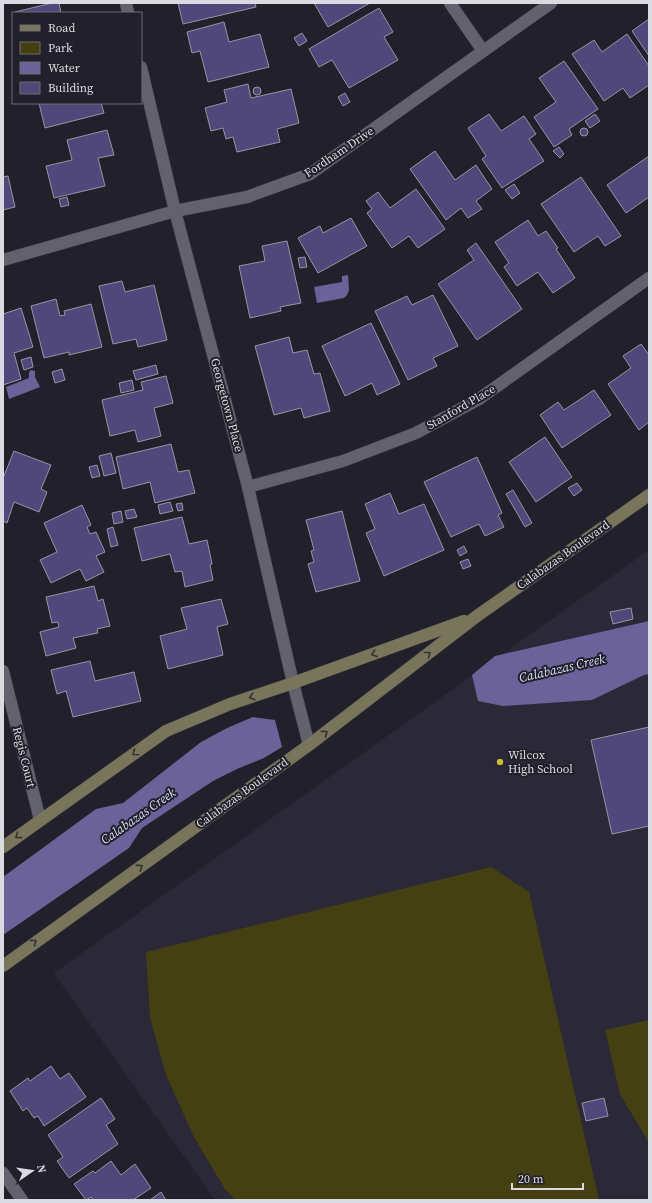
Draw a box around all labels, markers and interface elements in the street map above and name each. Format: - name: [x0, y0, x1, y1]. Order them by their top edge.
- legend: [12, 12, 142, 104]
- text: Road: [48, 20, 75, 36]
- text: Park: [48, 40, 73, 56]
- text: Water: [48, 60, 80, 76]
- text: Building: [48, 80, 93, 96]
- street label: Fordham Drive: [301, 123, 377, 181]
- street label: Georgetown Place: [207, 356, 247, 454]
- street label: Stanford Place: [424, 381, 498, 433]
- street label: Calabazas Boulevard: [513, 517, 613, 593]
- one-way arrow: [371, 649, 378, 657]
- water label: Calabazas Creek: [517, 650, 607, 686]
- one-way arrow: [423, 651, 430, 658]
- one-way arrow: [249, 692, 256, 701]
- street label: Regis Court: [9, 725, 39, 789]
- one-way arrow: [320, 731, 327, 738]
- place label: Wilcox High School: [508, 747, 573, 777]
- one-way arrow: [133, 748, 140, 755]
- street label: Calabazas Boulevard: [193, 754, 291, 832]
- marker: Wilcox High School: [495, 757, 505, 767]
- water label: Calabazas Creek: [97, 783, 180, 848]
- one-way arrow: [15, 831, 22, 839]
- one-way arrow: [136, 864, 143, 871]
- one-way arrow: [30, 940, 37, 947]
- north arrow: [12, 1151, 52, 1191]
- text: N: [33, 1163, 49, 1174]
- scale bar: [512, 1165, 583, 1191]
- text: 20 m: [518, 1171, 544, 1187]

